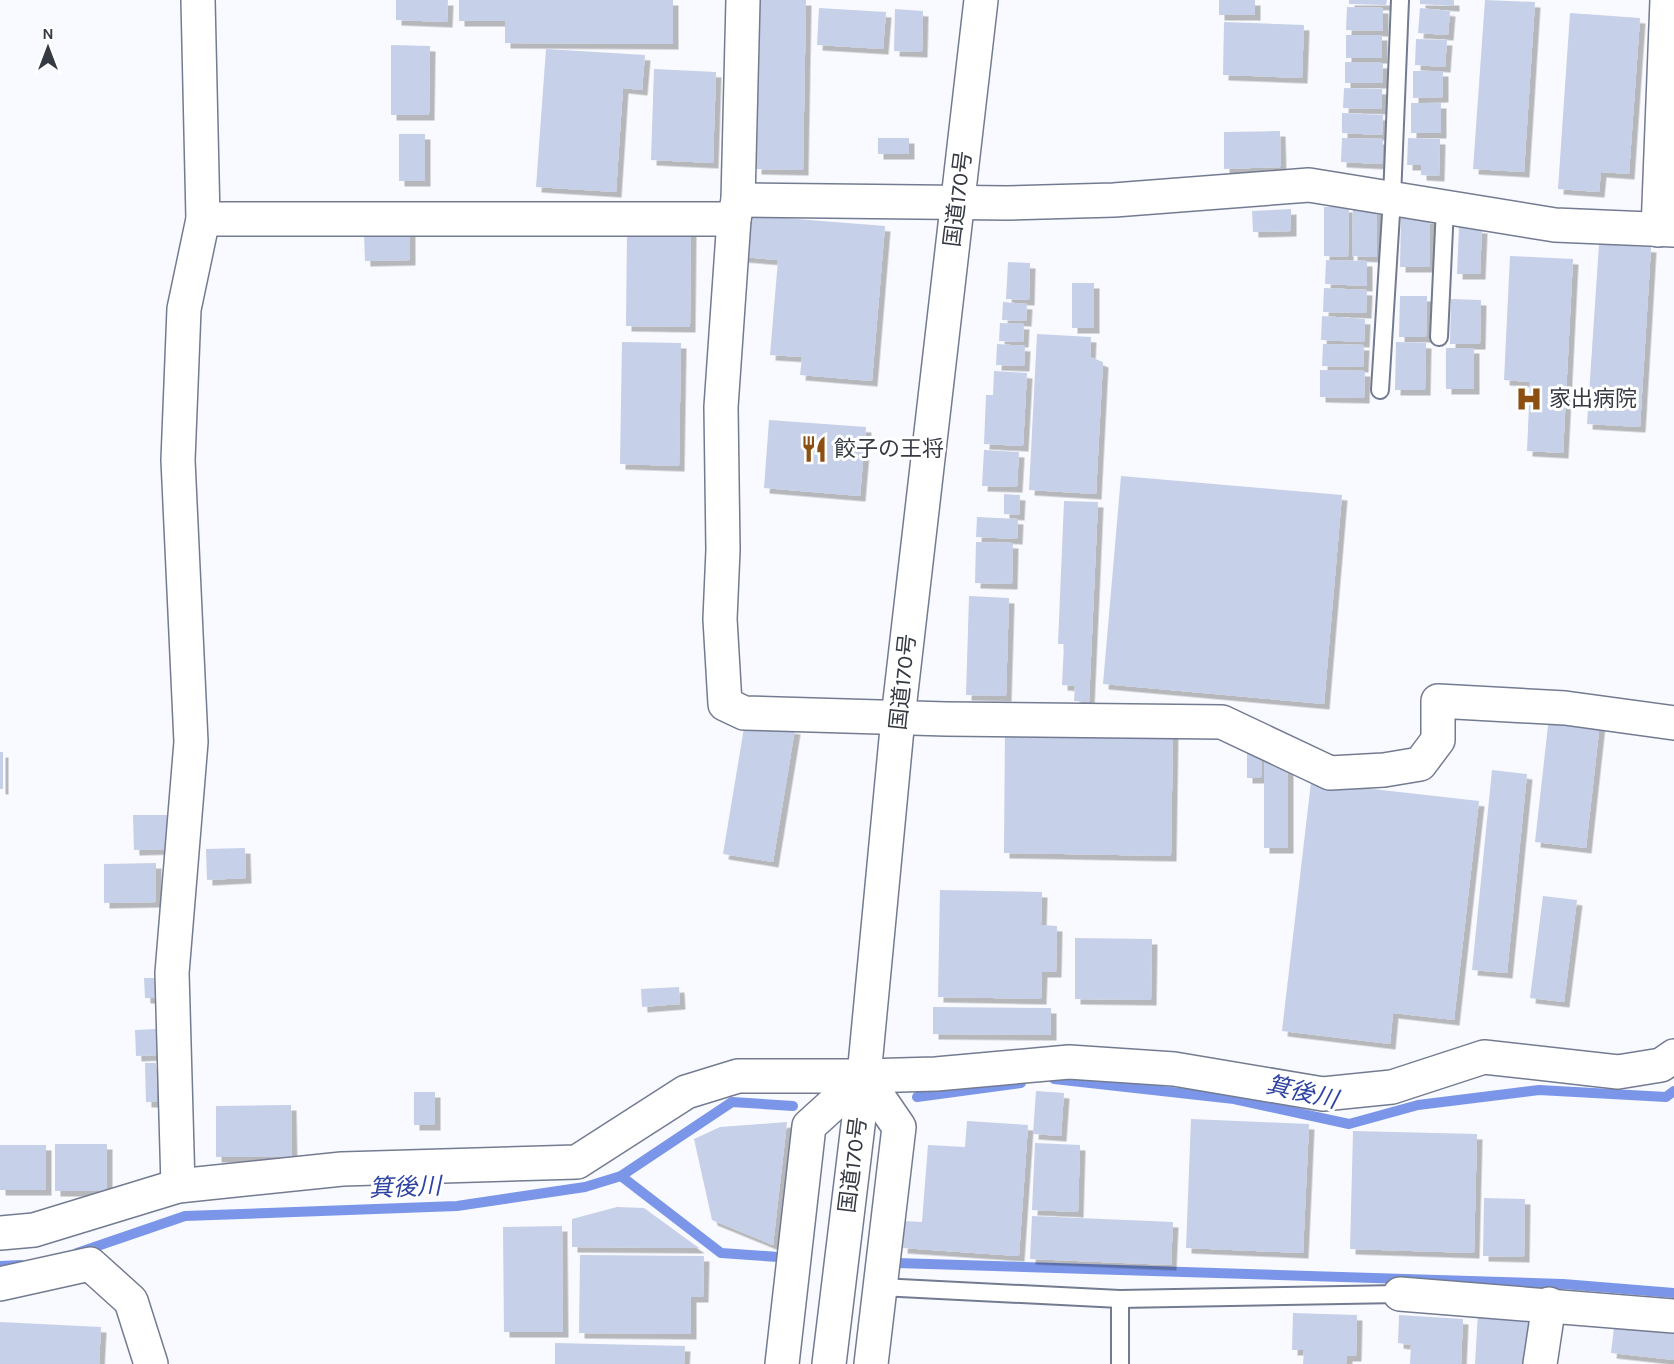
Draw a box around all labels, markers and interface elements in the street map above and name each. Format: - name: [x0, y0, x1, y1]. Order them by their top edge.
- north arrow: [18, 18, 78, 78]
- text: N: [42, 24, 54, 43]
- street label: 国道170号: [939, 149, 977, 249]
- hospital icon: 家出病院: [1514, 384, 1544, 414]
- place label: 家出病院: [1549, 386, 1637, 412]
- restaurant icon: 餃子の王将: [799, 434, 829, 464]
- place label: 餃子の王将: [834, 436, 944, 462]
- street label: 国道170号: [885, 633, 921, 731]
- water label: 箕後川: [1264, 1070, 1343, 1114]
- street label: 国道170号: [834, 1115, 872, 1215]
- water label: 箕後川: [369, 1172, 444, 1202]

